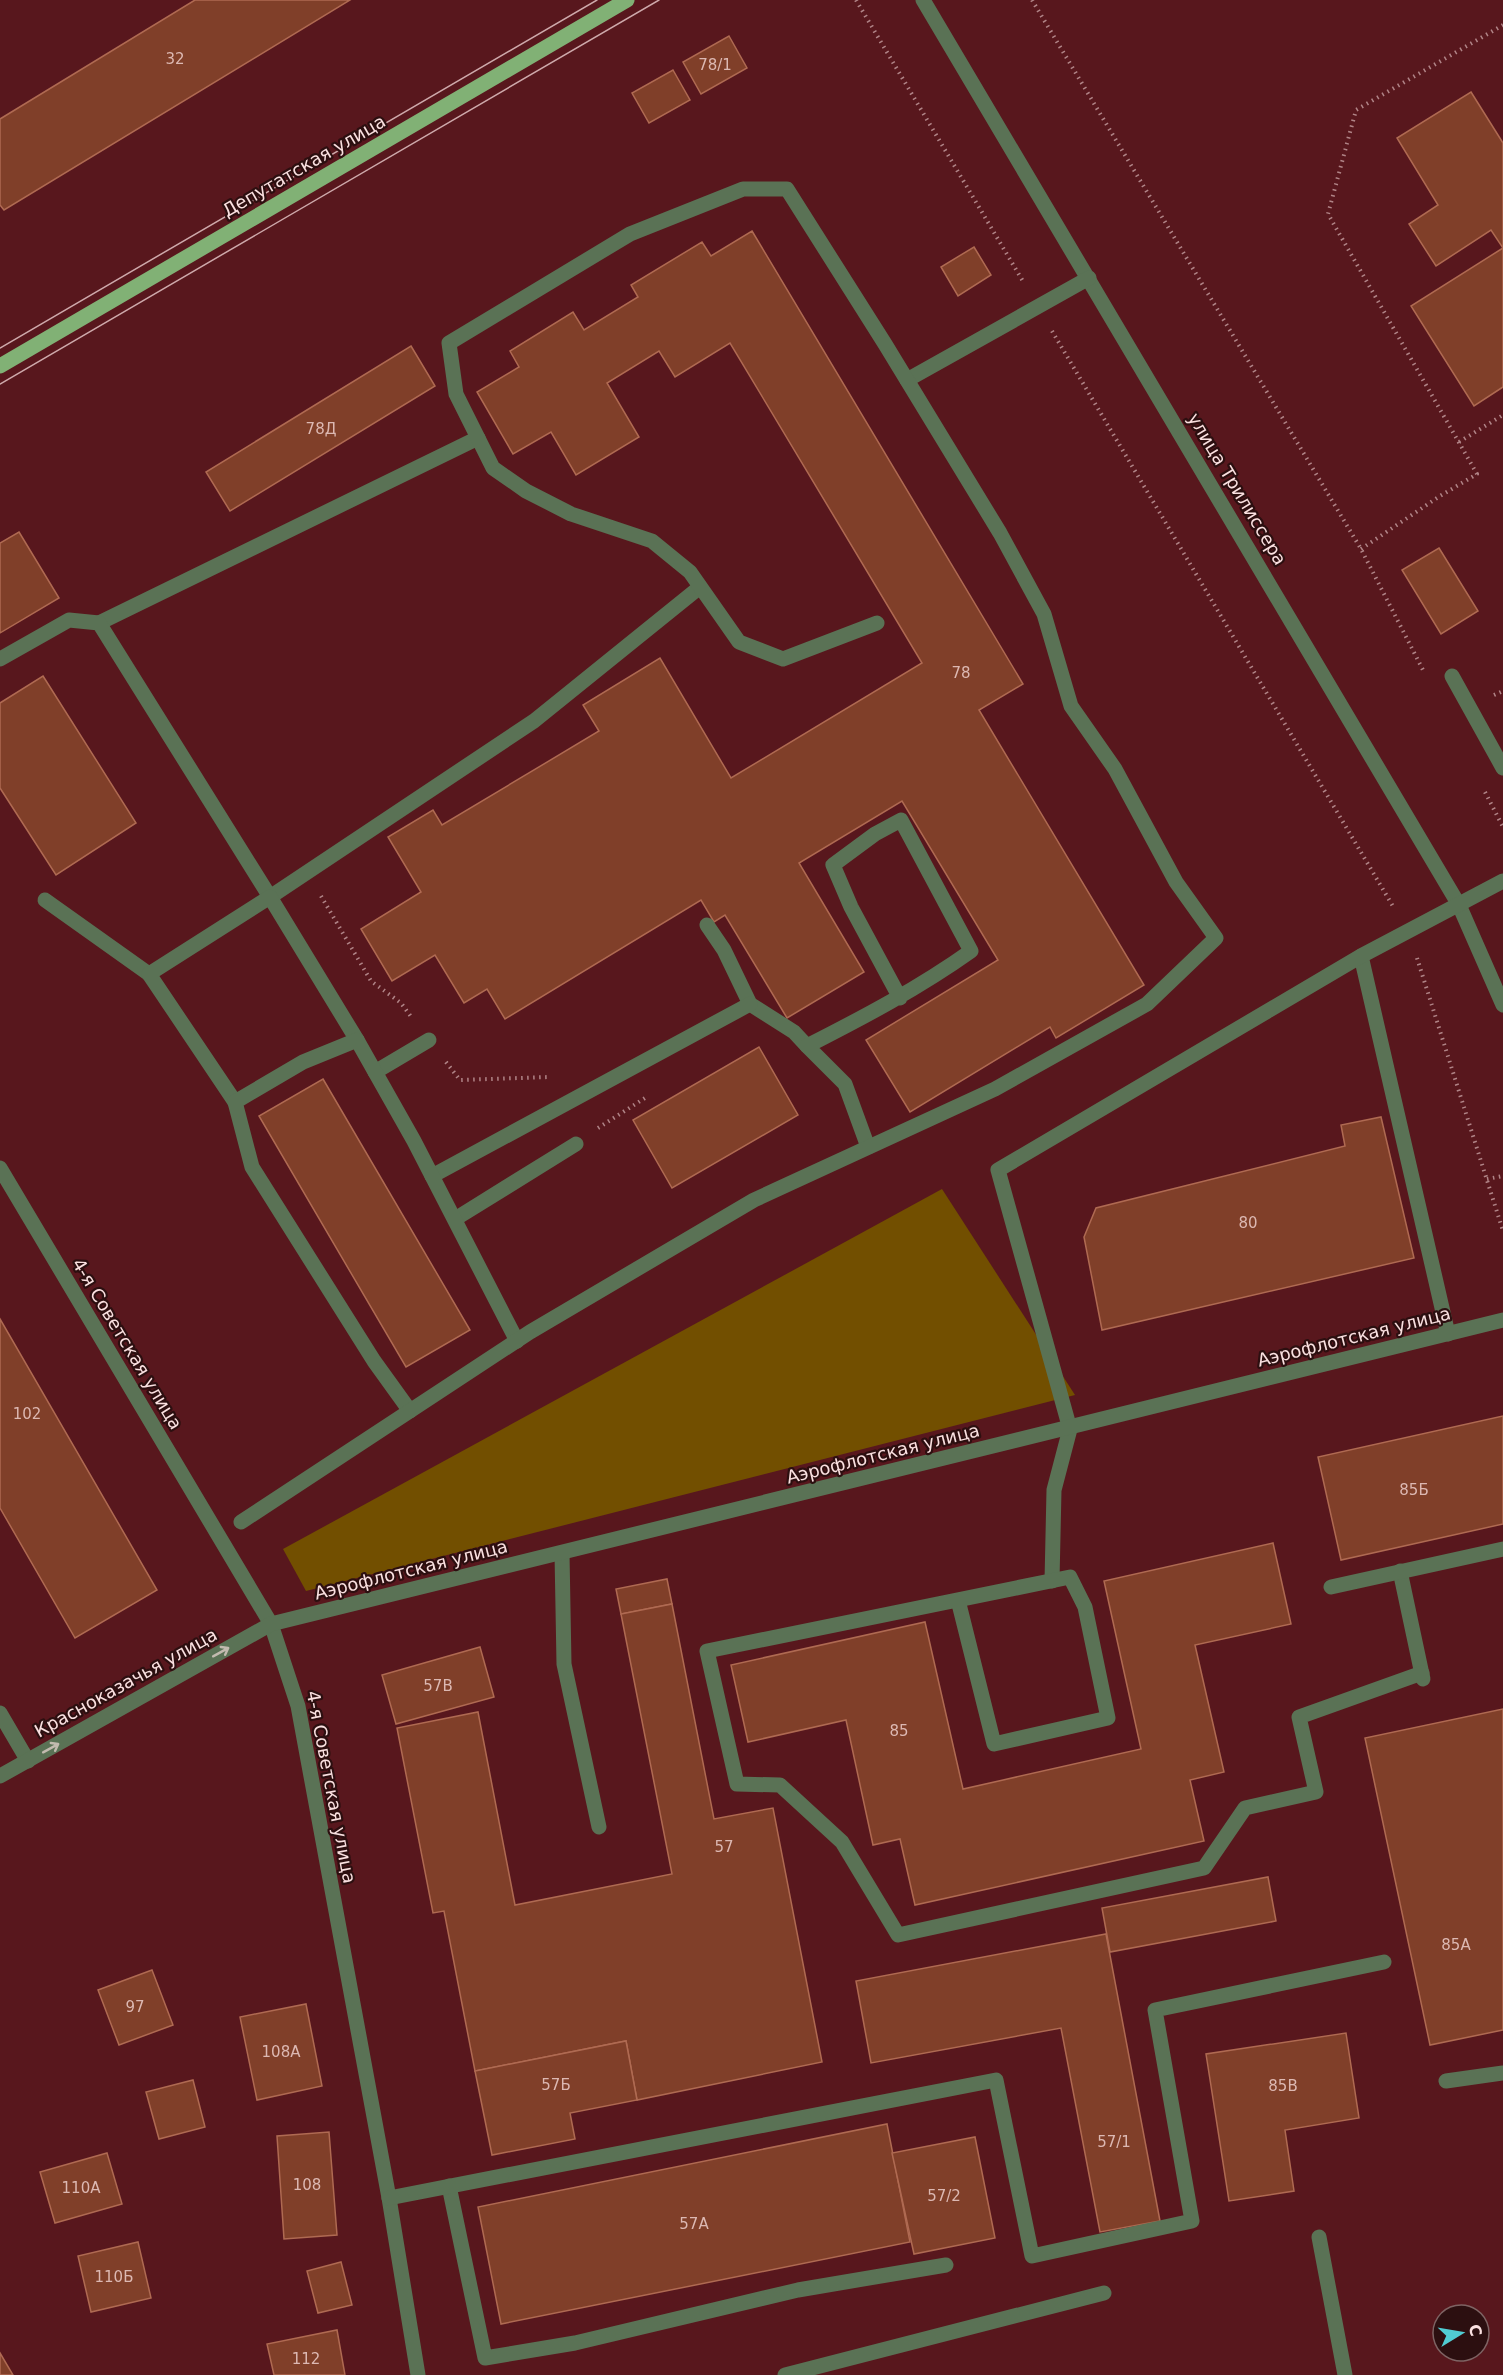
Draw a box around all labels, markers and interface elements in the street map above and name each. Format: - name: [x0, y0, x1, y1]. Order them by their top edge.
- house number: 32: [165, 50, 185, 68]
- house number: 78/1: [698, 56, 732, 74]
- street label: Депутатская улица: [218, 110, 389, 221]
- street label: улица Трилиссера: [1184, 409, 1291, 569]
- house number: 78Д: [306, 420, 336, 438]
- house number: 78: [951, 664, 971, 682]
- house number: 80: [1238, 1214, 1258, 1232]
- street label: 4-я Советская улица: [68, 1254, 187, 1433]
- street label: Аэрофлотская улица: [1255, 1302, 1453, 1371]
- house number: 102: [13, 1405, 41, 1423]
- street label: Аэрофлотская улица: [784, 1419, 982, 1488]
- house number: 85Б: [1399, 1481, 1429, 1499]
- street label: Аэрофлотская улица: [312, 1535, 510, 1604]
- street label: Красноказачья улица: [31, 1624, 221, 1742]
- one-way arrow: [212, 1646, 229, 1658]
- house number: 57В: [423, 1677, 453, 1695]
- street label: 4-я Советская улица: [303, 1689, 360, 1885]
- house number: 85: [889, 1722, 909, 1740]
- one-way arrow: [42, 1742, 59, 1754]
- house number: 57: [714, 1838, 734, 1856]
- house number: 85А: [1441, 1936, 1471, 1954]
- house number: 97: [125, 1998, 145, 2016]
- house number: 108А: [262, 2043, 301, 2061]
- house number: 57Б: [541, 2076, 571, 2094]
- house number: 85В: [1268, 2077, 1298, 2095]
- house number: 57/1: [1097, 2133, 1131, 2151]
- house number: 108: [293, 2176, 321, 2194]
- house number: 110А: [62, 2179, 101, 2197]
- house number: 57/2: [927, 2187, 961, 2205]
- house number: 57А: [679, 2215, 709, 2233]
- house number: 110Б: [95, 2268, 133, 2286]
- north arrow: [1431, 2303, 1491, 2363]
- text: С: [1465, 2323, 1486, 2338]
- house number: 112: [292, 2350, 320, 2368]

